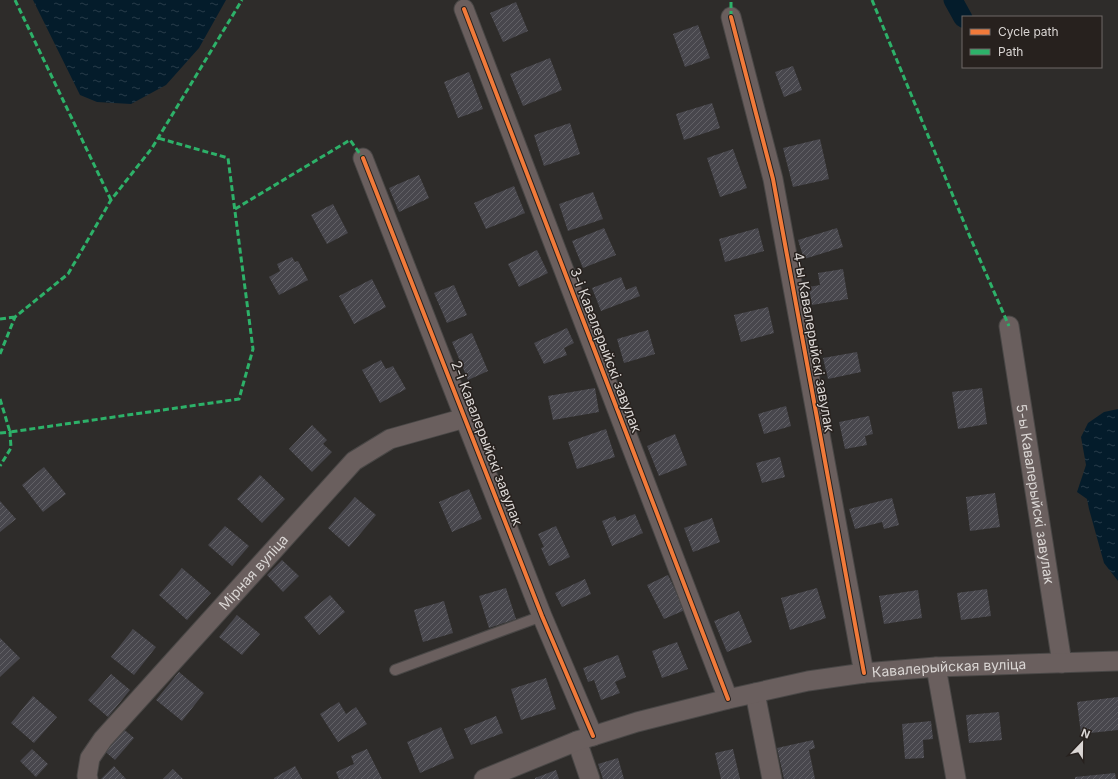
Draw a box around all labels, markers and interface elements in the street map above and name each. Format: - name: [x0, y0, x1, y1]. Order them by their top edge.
- legend: [962, 16, 1102, 68]
- text: Cycle path: [998, 24, 1059, 39]
- text: Path: [998, 44, 1023, 59]
- street label: 4-ы Кавалерыйскі завулак: [790, 251, 839, 434]
- street label: 3-і Кавалерыйскі завулак: [567, 265, 646, 435]
- street label: 2-і Кавалерыйскі завулак: [448, 358, 527, 528]
- street label: 5-ы Кавалерыйскі завулак: [1013, 403, 1059, 586]
- street label: Мірная вуліца: [215, 531, 291, 613]
- street label: Кавалерыйская вуліца: [871, 655, 1026, 680]
- north arrow: [1062, 723, 1102, 763]
- text: N: [1079, 726, 1092, 742]

